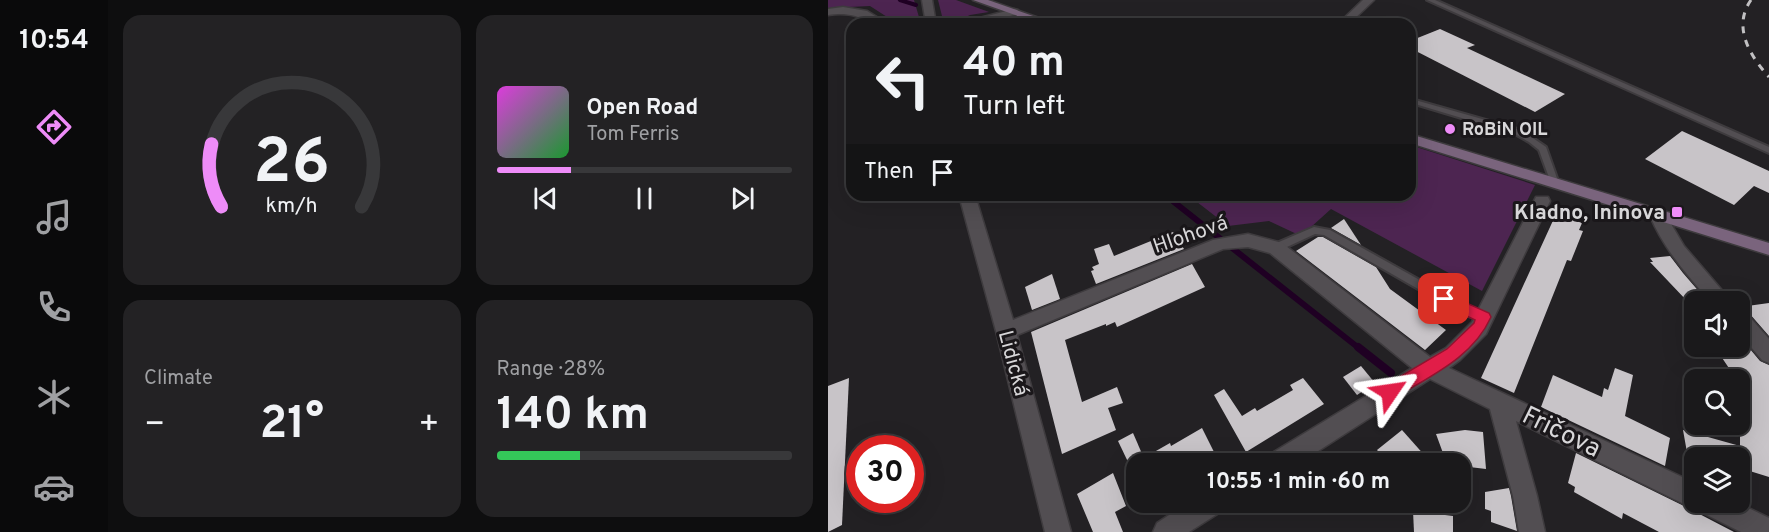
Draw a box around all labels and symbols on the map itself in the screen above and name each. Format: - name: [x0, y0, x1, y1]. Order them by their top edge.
- place label: RoBiN OIL: [1462, 119, 1547, 142]
- marker: RoBiN OIL: [1443, 122, 1457, 136]
- place label: Kladno, Ininova: [1514, 200, 1665, 227]
- marker: Kladno, Ininova: [1670, 205, 1684, 219]
- street label: Hlohová: [1149, 210, 1232, 261]
- pin: [1418, 273, 1469, 324]
- street label: Lidická: [991, 328, 1034, 399]
- position arrow: [1358, 360, 1422, 424]
- street label: Fričova: [1516, 400, 1606, 466]
- speed limit sign: 30: [846, 435, 924, 513]

